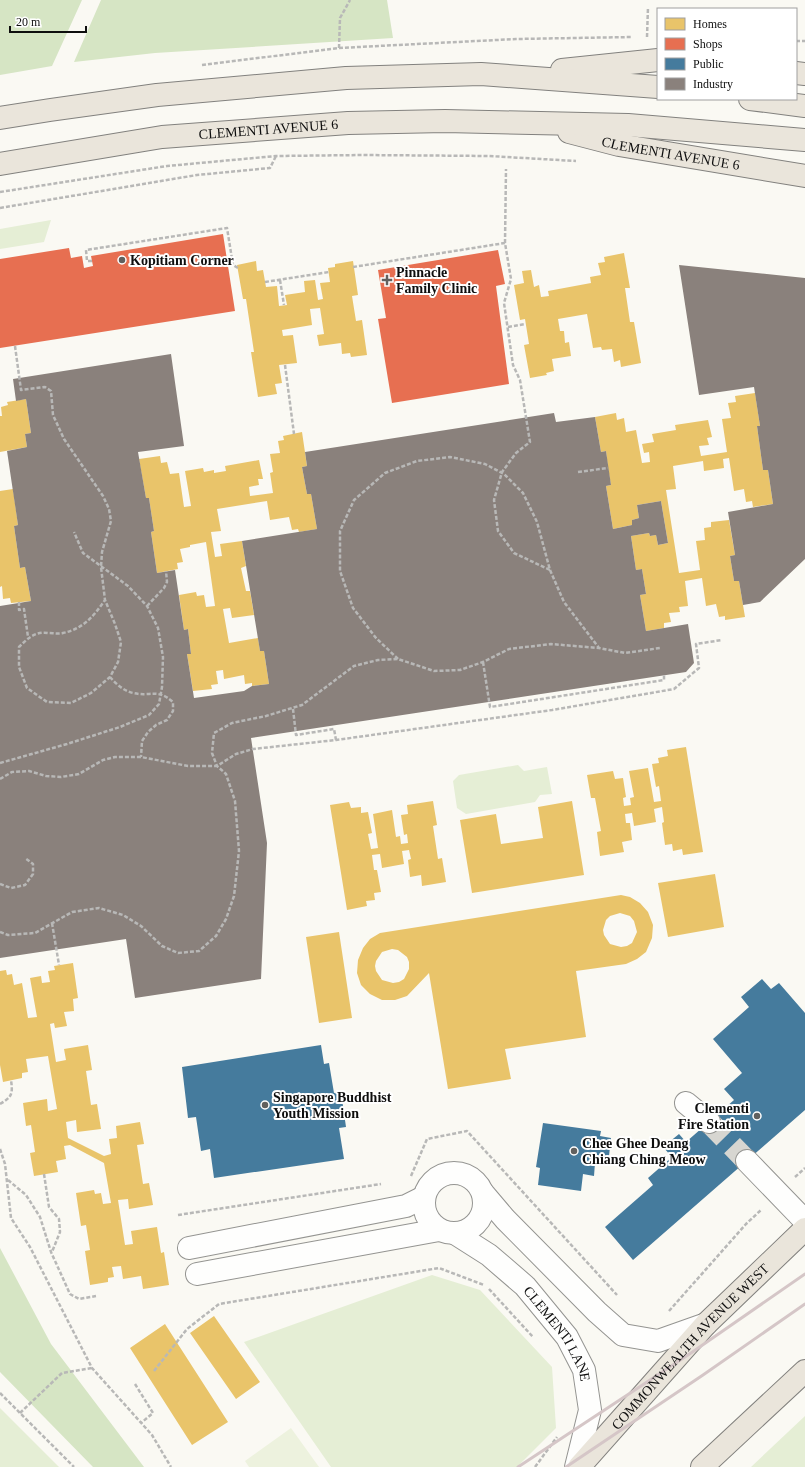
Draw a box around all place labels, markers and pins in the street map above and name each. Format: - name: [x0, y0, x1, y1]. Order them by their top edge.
- place label: Kopitiam Corner: [130, 253, 234, 268]
- marker: Kopitiam Corner: [117, 255, 127, 265]
- place label: Pinnacle Family Clinic: [396, 265, 477, 296]
- marker: Pinnacle Family Clinic: [381, 274, 393, 286]
- place label: Singapore Buddhist Youth Mission: [273, 1090, 392, 1121]
- marker: Singapore Buddhist Youth Mission: [260, 1100, 270, 1110]
- place label: Clementi Fire Station: [678, 1101, 749, 1132]
- marker: Clementi Fire Station: [752, 1111, 762, 1121]
- place label: Chee Ghee Deang Chiang Ching Meow: [582, 1136, 707, 1167]
- marker: Chee Ghee Deang Chiang Ching Meow: [569, 1146, 579, 1156]

